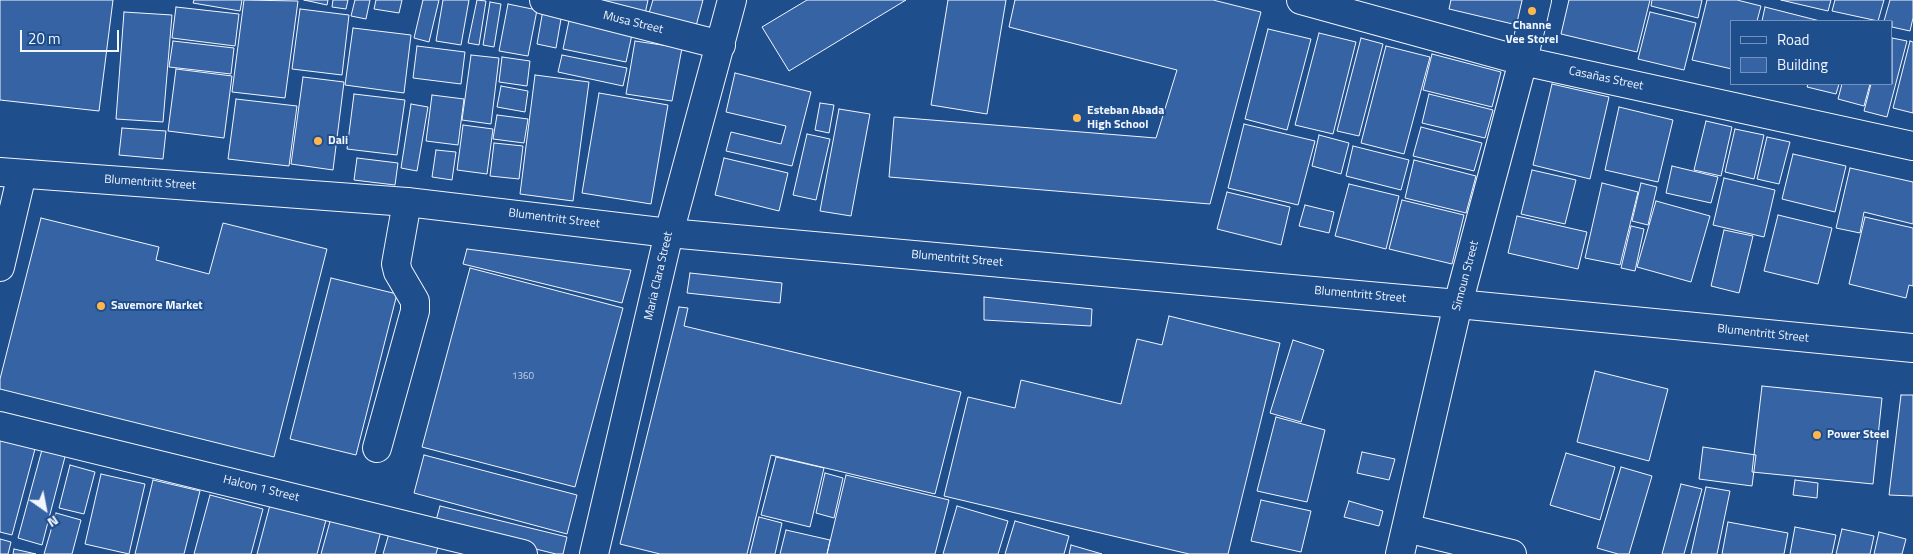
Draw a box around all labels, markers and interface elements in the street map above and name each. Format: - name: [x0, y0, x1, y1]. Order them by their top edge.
- marker: Channe Vee Storel: [1526, 5, 1538, 17]
- street label: Musa Street: [601, 9, 665, 37]
- place label: Channe Vee Storel: [1506, 19, 1558, 47]
- scale bar: [22, 20, 121, 52]
- legend: [1730, 20, 1893, 85]
- text: 20 m: [28, 27, 61, 50]
- text: Road: [1777, 28, 1809, 51]
- text: Building: [1777, 53, 1828, 76]
- street label: Casañas Street: [1567, 64, 1645, 94]
- place label: Esteban Abada High School: [1087, 104, 1164, 132]
- marker: Esteban Abada High School: [1071, 112, 1083, 124]
- place label: Dali: [328, 134, 348, 148]
- marker: Dali: [312, 135, 324, 147]
- street label: Blumentritt Street: [104, 173, 196, 193]
- street label: Blumentritt Street: [507, 206, 601, 232]
- street label: Maria Clara Street: [642, 230, 676, 322]
- street label: Simoun Street: [1450, 239, 1482, 313]
- street label: Blumentritt Street: [911, 248, 1003, 270]
- street label: Blumentritt Street: [1314, 284, 1406, 306]
- place label: Savemore Market: [111, 299, 203, 313]
- marker: Savemore Market: [95, 300, 107, 312]
- street label: Blumentritt Street: [1716, 322, 1810, 346]
- house number: 1360: [512, 371, 534, 383]
- place label: Power Steel: [1827, 428, 1889, 442]
- marker: Power Steel: [1811, 429, 1823, 441]
- street label: Halcon 1 Street: [222, 473, 300, 505]
- north arrow: [20, 484, 70, 534]
- text: N: [44, 511, 63, 533]

